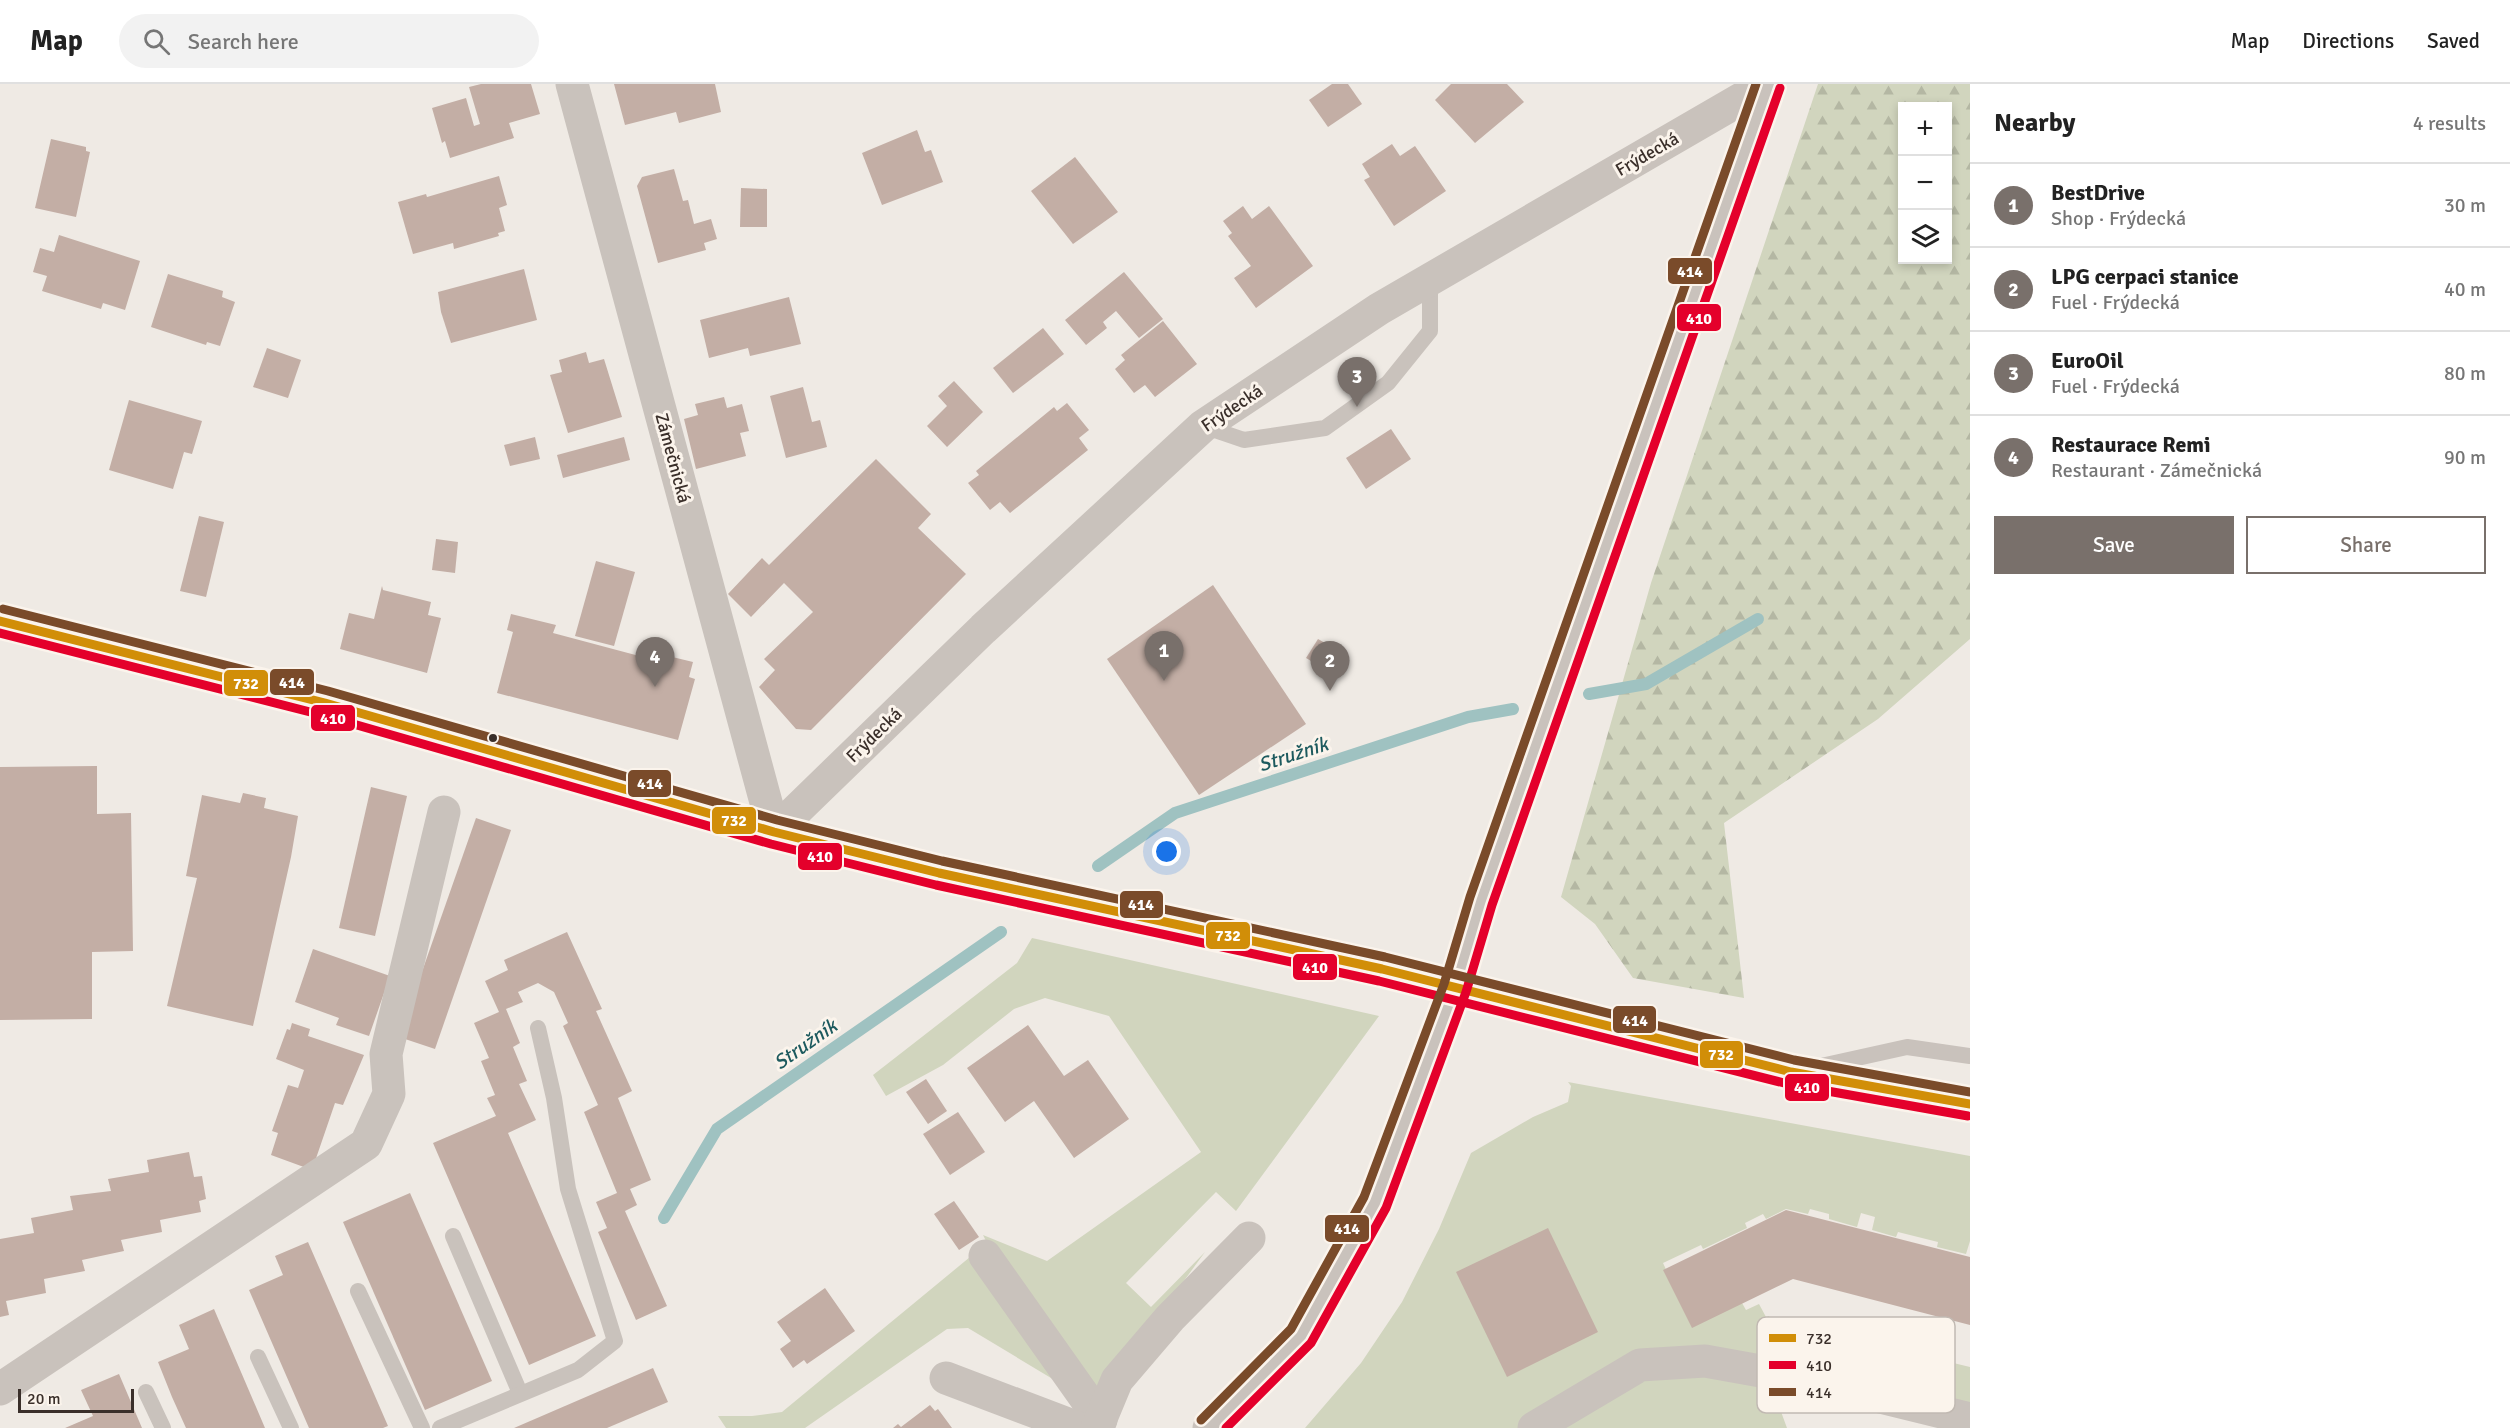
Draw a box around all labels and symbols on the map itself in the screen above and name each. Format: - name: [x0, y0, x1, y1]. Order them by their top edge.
- street label: Frýdecká: [1611, 127, 1683, 181]
- line badge: 414: [1667, 257, 1713, 285]
- text: 414: [1677, 262, 1703, 282]
- line badge: 410: [1676, 303, 1722, 332]
- text: 410: [1686, 309, 1712, 329]
- pin: 3: [1338, 358, 1376, 407]
- street label: Frýdecká: [1197, 379, 1267, 437]
- street label: Zámečnická: [650, 411, 696, 505]
- pin: 1: [1144, 632, 1184, 681]
- pin: 4: [636, 638, 674, 687]
- pin: 2: [1310, 642, 1350, 691]
- line badge: 414: [269, 668, 315, 696]
- line badge: 732: [223, 669, 269, 697]
- text: 414: [279, 673, 305, 693]
- text: 732: [233, 674, 259, 694]
- street label: Frýdecká: [841, 703, 907, 767]
- line badge: 410: [310, 704, 356, 732]
- text: 410: [320, 709, 346, 729]
- water label: Stružník: [1255, 731, 1333, 777]
- unlabelled marker: [487, 732, 499, 744]
- line badge: 414: [627, 769, 672, 798]
- text: 414: [637, 774, 663, 794]
- line badge: 732: [711, 806, 757, 835]
- text: 732: [721, 811, 747, 831]
- your location: [1152, 837, 1181, 866]
- line badge: 410: [797, 842, 843, 871]
- text: 410: [807, 847, 833, 867]
- line badge: 414: [1119, 890, 1164, 919]
- text: 414: [1128, 895, 1154, 915]
- line badge: 732: [1205, 921, 1251, 950]
- text: 732: [1215, 926, 1241, 946]
- line badge: 410: [1292, 953, 1338, 981]
- text: 410: [1302, 958, 1328, 978]
- line badge: 414: [1612, 1005, 1657, 1034]
- text: 414: [1622, 1011, 1648, 1031]
- water label: Stružník: [769, 1012, 843, 1075]
- line badge: 732: [1699, 1040, 1744, 1069]
- text: 732: [1708, 1045, 1734, 1065]
- line badge: 410: [1784, 1073, 1830, 1102]
- text: 410: [1794, 1078, 1820, 1098]
- line badge: 414: [1324, 1214, 1370, 1243]
- text: 414: [1334, 1219, 1360, 1239]
- legend: [1757, 1317, 1955, 1413]
- text: 732: [1806, 1329, 1832, 1349]
- text: 410: [1806, 1356, 1832, 1376]
- text: 414: [1806, 1383, 1832, 1403]
- scale bar: [18, 1386, 134, 1414]

